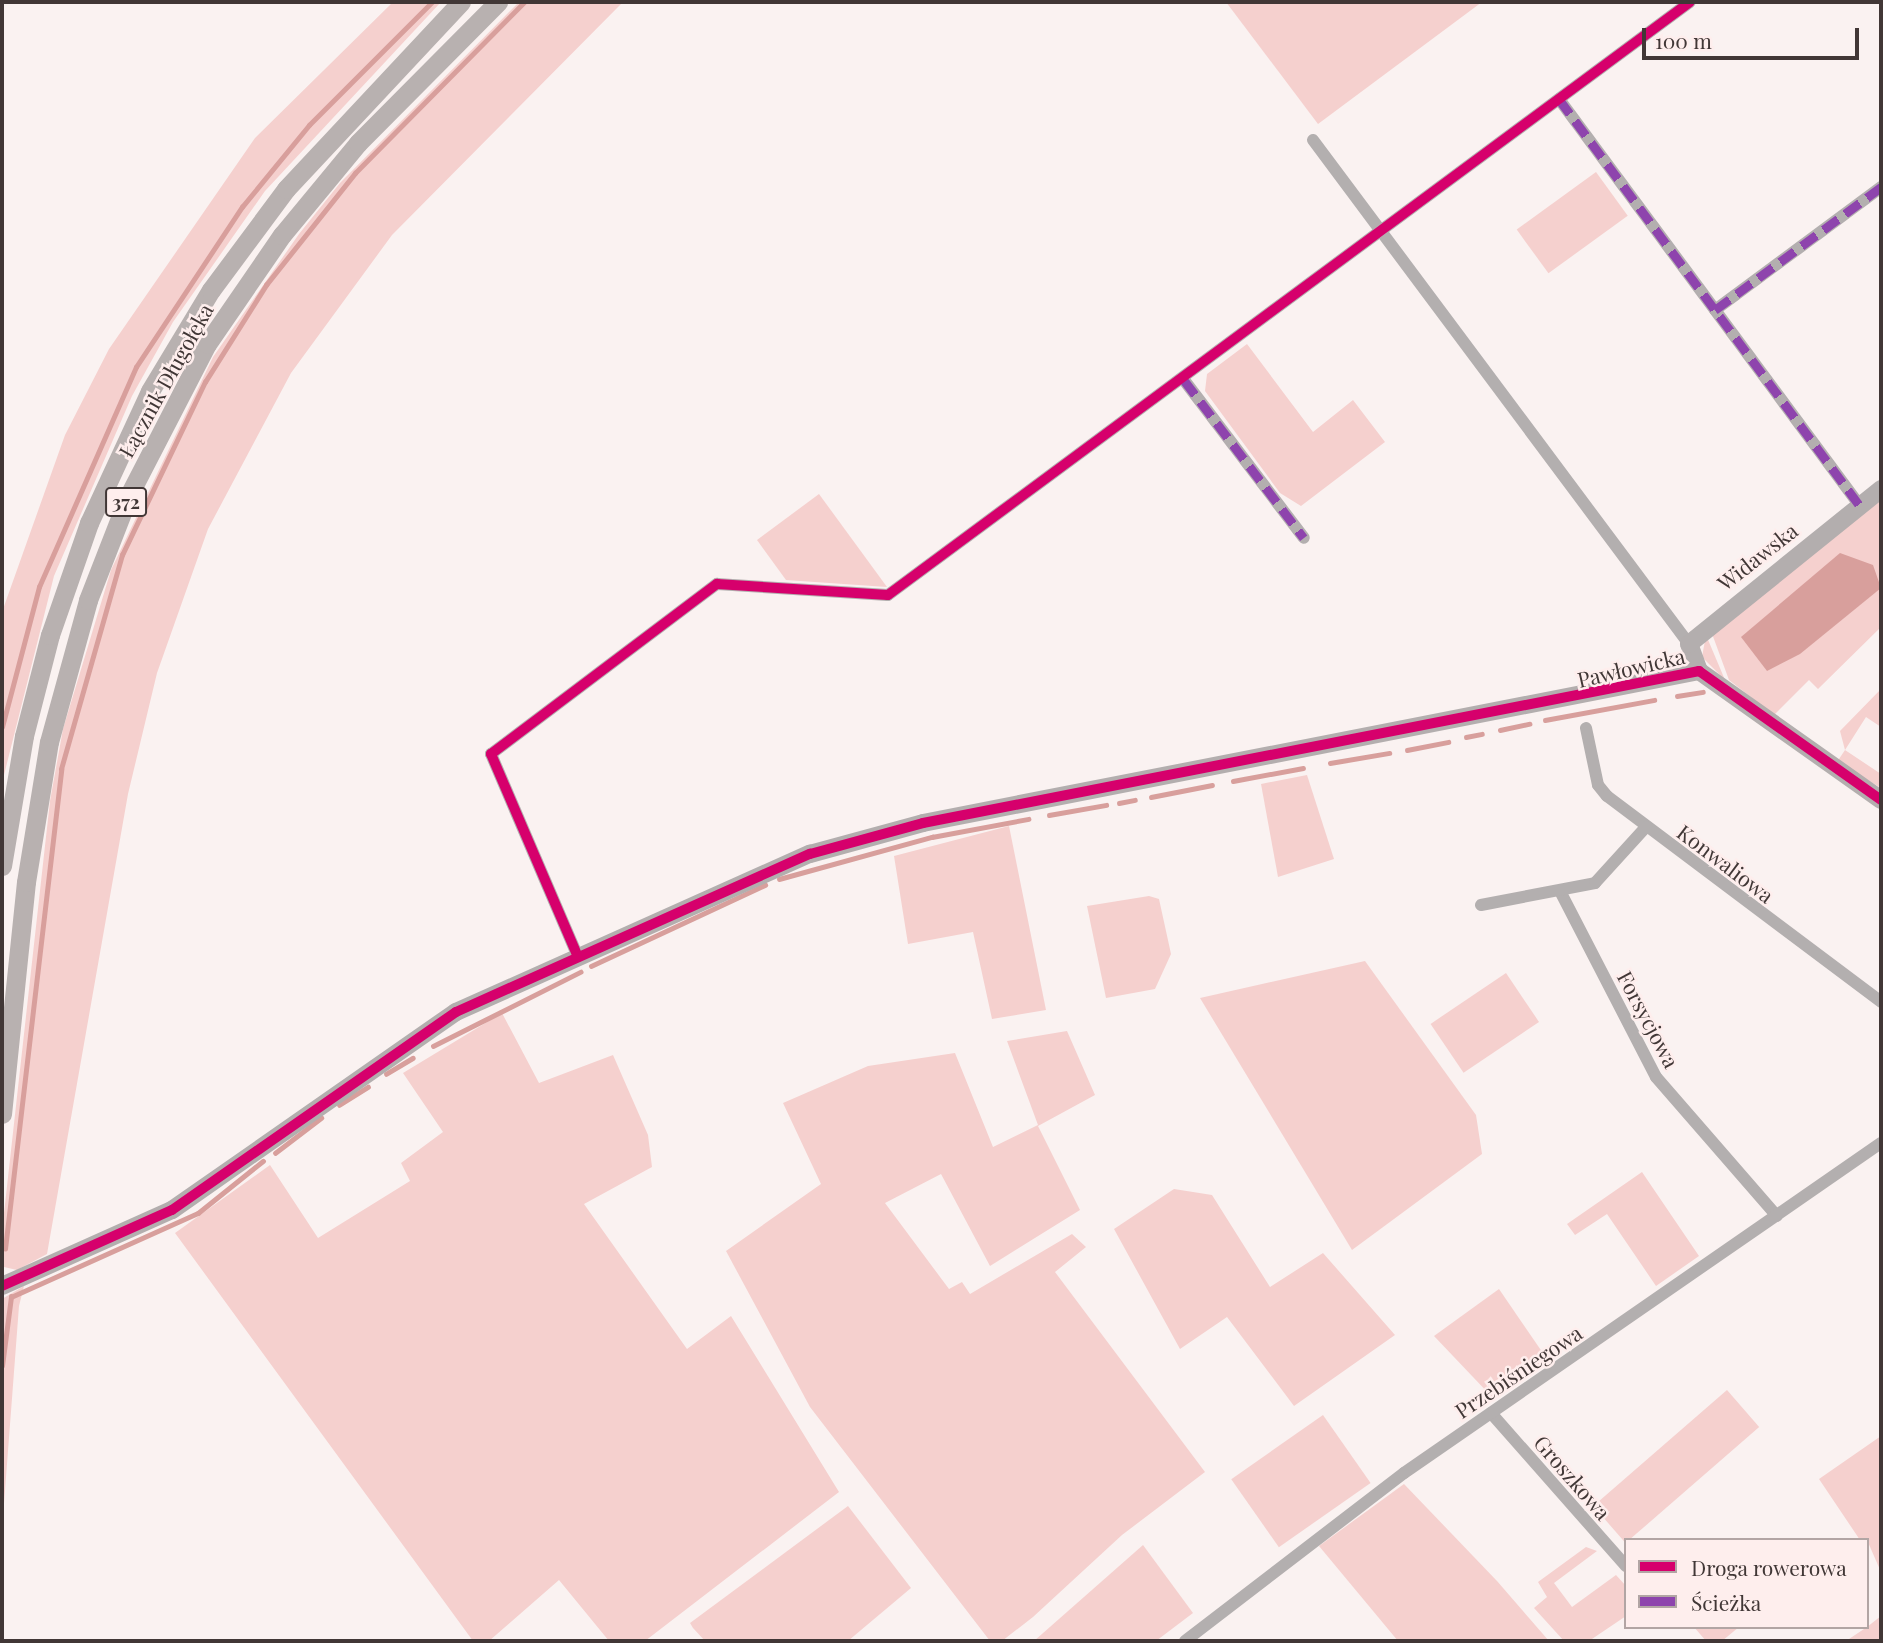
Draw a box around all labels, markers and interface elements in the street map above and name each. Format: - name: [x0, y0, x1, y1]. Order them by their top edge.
- scale bar: [1645, 14, 1862, 58]
- text: 100 m: [1655, 26, 1712, 54]
- street label: Łącznik Długołęka: [112, 299, 218, 461]
- road number: 372: [105, 486, 147, 517]
- street label: Widawska: [1712, 517, 1802, 595]
- street label: Pawłowicka: [1575, 642, 1687, 692]
- street label: Konwaliowa: [1673, 819, 1779, 907]
- street label: Forsycjowa: [1613, 966, 1685, 1072]
- street label: Przebiśniegowa: [1450, 1319, 1586, 1423]
- street label: Groszkowa: [1530, 1430, 1616, 1524]
- legend: [1624, 1538, 1869, 1629]
- text: Droga rowerowa: [1691, 1553, 1847, 1581]
- text: Ścieżka: [1691, 1588, 1761, 1616]

